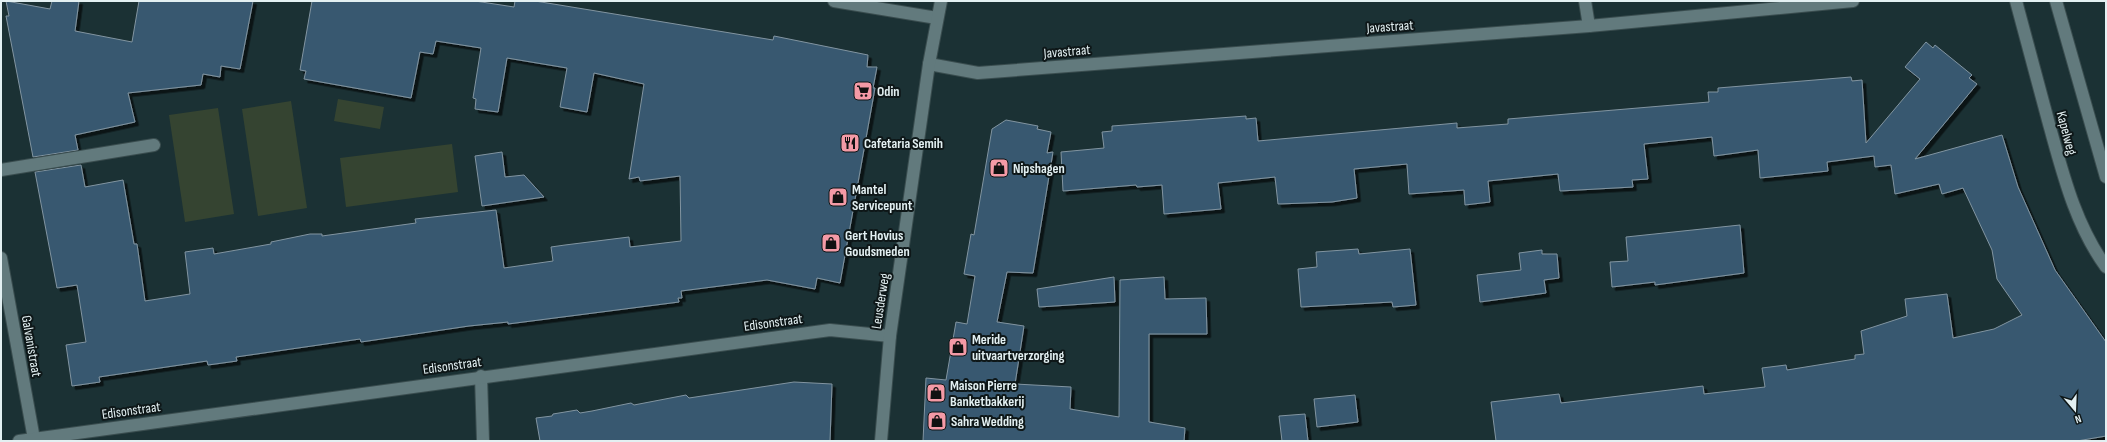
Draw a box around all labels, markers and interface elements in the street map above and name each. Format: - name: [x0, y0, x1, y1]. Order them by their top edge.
- street label: Javastraat: [1365, 16, 1414, 37]
- street label: Javastraat: [1042, 41, 1091, 62]
- supermarket icon: Odin: [852, 80, 874, 102]
- place label: Odin: [877, 83, 899, 100]
- street label: Kapelweg: [2053, 109, 2081, 157]
- restaurant icon: Cafetaria Semih: [839, 132, 861, 154]
- place label: Cafetaria Semih: [864, 135, 943, 152]
- shop icon: Nipshagen: [988, 157, 1010, 179]
- place label: Nipshagen: [1013, 160, 1065, 177]
- place label: Mantel Servicepunt: [852, 181, 913, 214]
- shop icon: Mantel Servicepunt: [827, 186, 849, 208]
- place label: Gert Hovius Goudsmeden: [845, 227, 910, 260]
- shop icon: Gert Hovius Goudsmeden: [820, 232, 842, 254]
- street label: Leusderweg: [868, 272, 893, 330]
- street label: Edisonstraat: [743, 310, 804, 335]
- street label: Galvanistraat: [18, 314, 45, 378]
- place label: Meride uitvaartverzorging: [972, 331, 1064, 364]
- shop icon: Meride uitvaartverzorging: [947, 336, 969, 358]
- street label: Edisonstraat: [422, 353, 483, 378]
- place label: Maison Pierre Banketbakkerij: [950, 377, 1024, 410]
- shop icon: Maison Pierre Banketbakkerij: [925, 382, 947, 404]
- north arrow: [2055, 390, 2095, 430]
- street label: Edisonstraat: [101, 398, 162, 423]
- shop icon: Sahra Wedding: [926, 410, 948, 432]
- text: N: [2073, 412, 2083, 426]
- place label: Sahra Wedding: [951, 413, 1024, 430]

